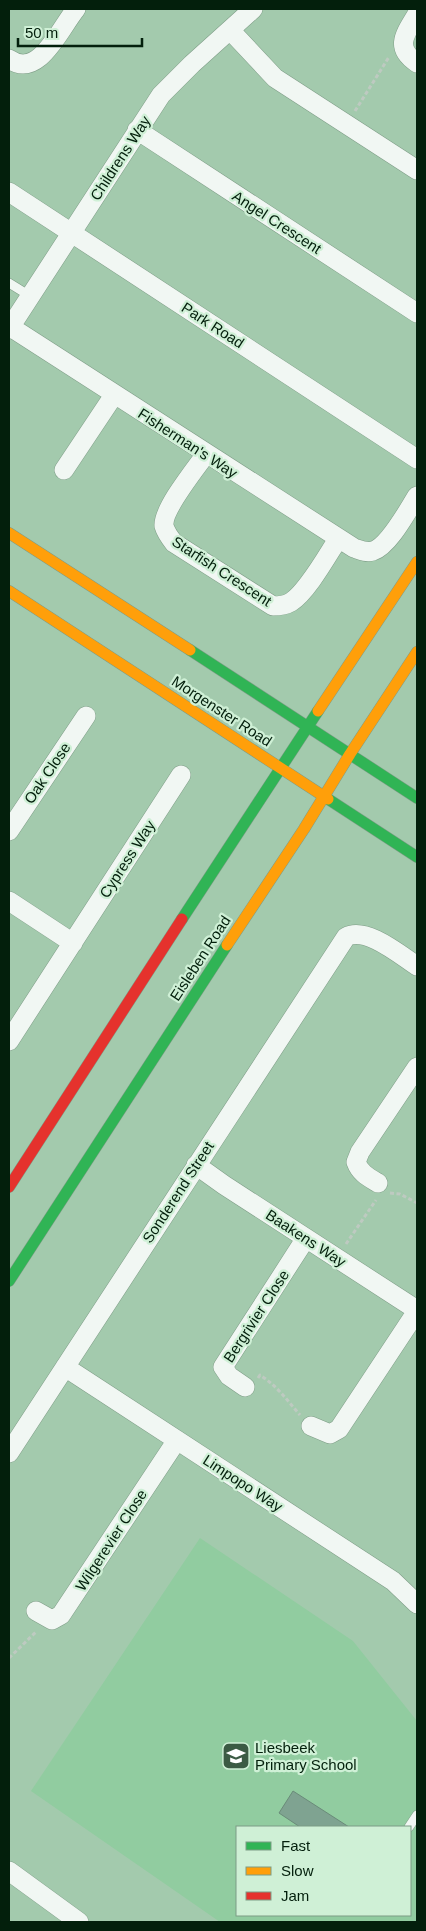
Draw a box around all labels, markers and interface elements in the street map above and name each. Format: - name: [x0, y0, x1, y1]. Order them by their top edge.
- scale bar: [18, 15, 141, 47]
- text: 50 m: [25, 24, 58, 41]
- street label: Childrens Way: [86, 112, 154, 203]
- street label: Angel Crescent: [229, 187, 325, 258]
- street label: Park Road: [179, 299, 247, 351]
- street label: Fisherman's Way: [135, 405, 241, 482]
- street label: Starfish Crescent: [169, 533, 276, 610]
- street label: Morgenster Road: [169, 672, 275, 750]
- street label: Oak Close: [20, 739, 74, 807]
- street label: Cypress Way: [96, 817, 159, 901]
- street label: Eisleben Road: [166, 912, 234, 1004]
- street label: Sonderend Street: [139, 1137, 218, 1246]
- street label: Baakens Way: [263, 1206, 350, 1270]
- street label: Bergrivier Close: [220, 1267, 292, 1365]
- street label: Limpopo Way: [200, 1451, 286, 1515]
- street label: Wilgerevier Close: [72, 1486, 150, 1594]
- place label: Liesbeek Primary School: [255, 1739, 357, 1773]
- school or university icon: Liesbeek Primary School: [221, 1741, 251, 1771]
- legend: [236, 1826, 411, 1916]
- text: Fast: [281, 1837, 311, 1854]
- text: Slow: [281, 1862, 314, 1879]
- text: Jam: [281, 1887, 309, 1904]

